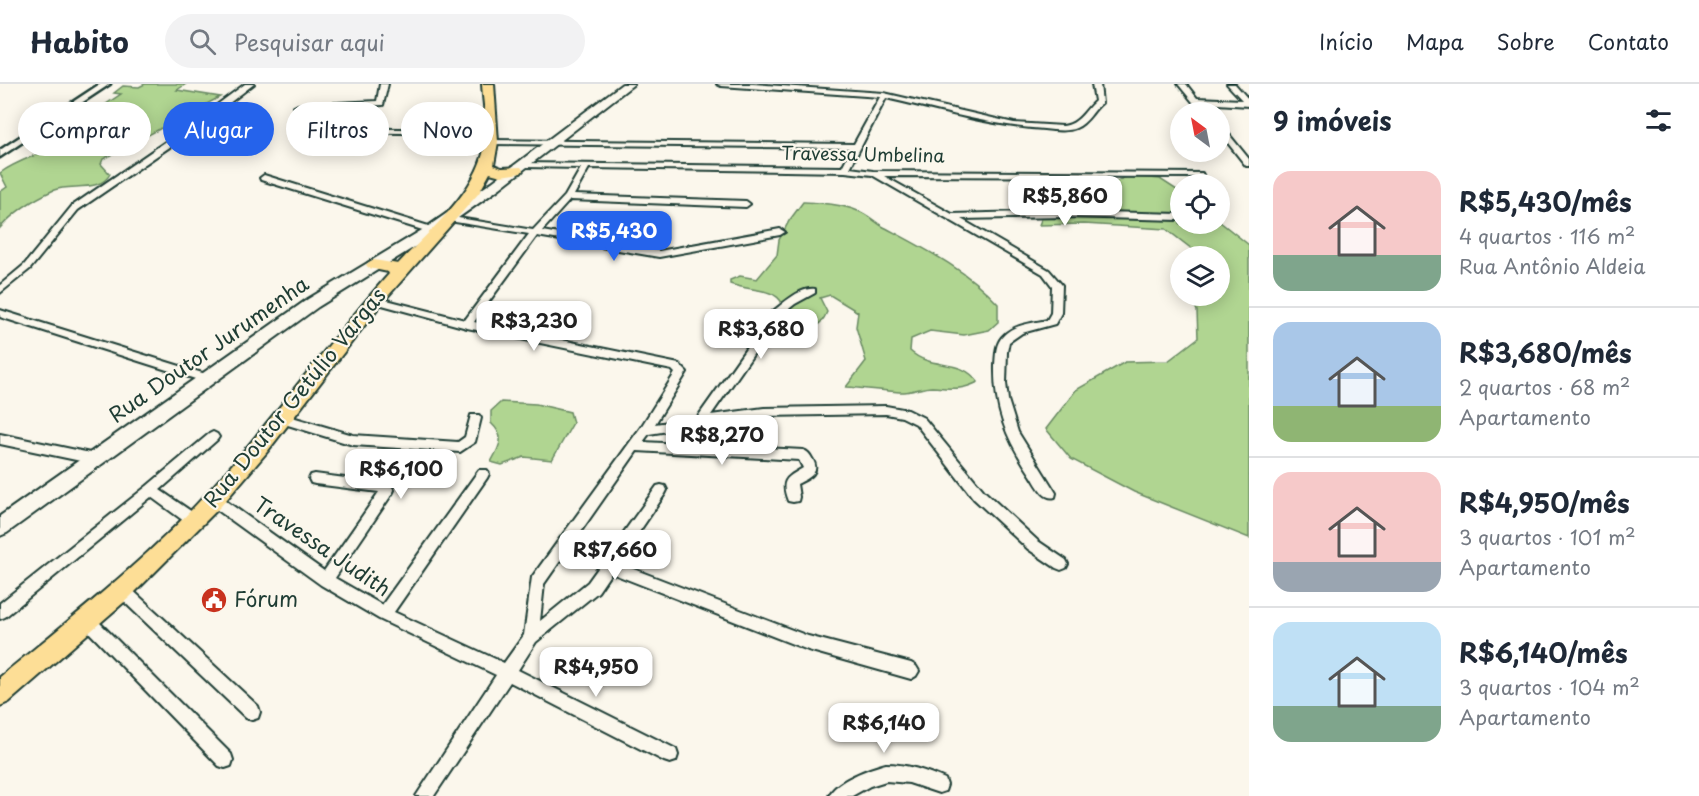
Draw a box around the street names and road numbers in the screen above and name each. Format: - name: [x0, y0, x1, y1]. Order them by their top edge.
- street label: Travessa Umbelina: [781, 139, 946, 168]
- street label: Rua Doutor Jurumenha: [101, 267, 314, 430]
- street label: Rua Doutor Getúlio Vargas: [194, 280, 392, 514]
- street label: Travessa Judith: [248, 487, 398, 603]

